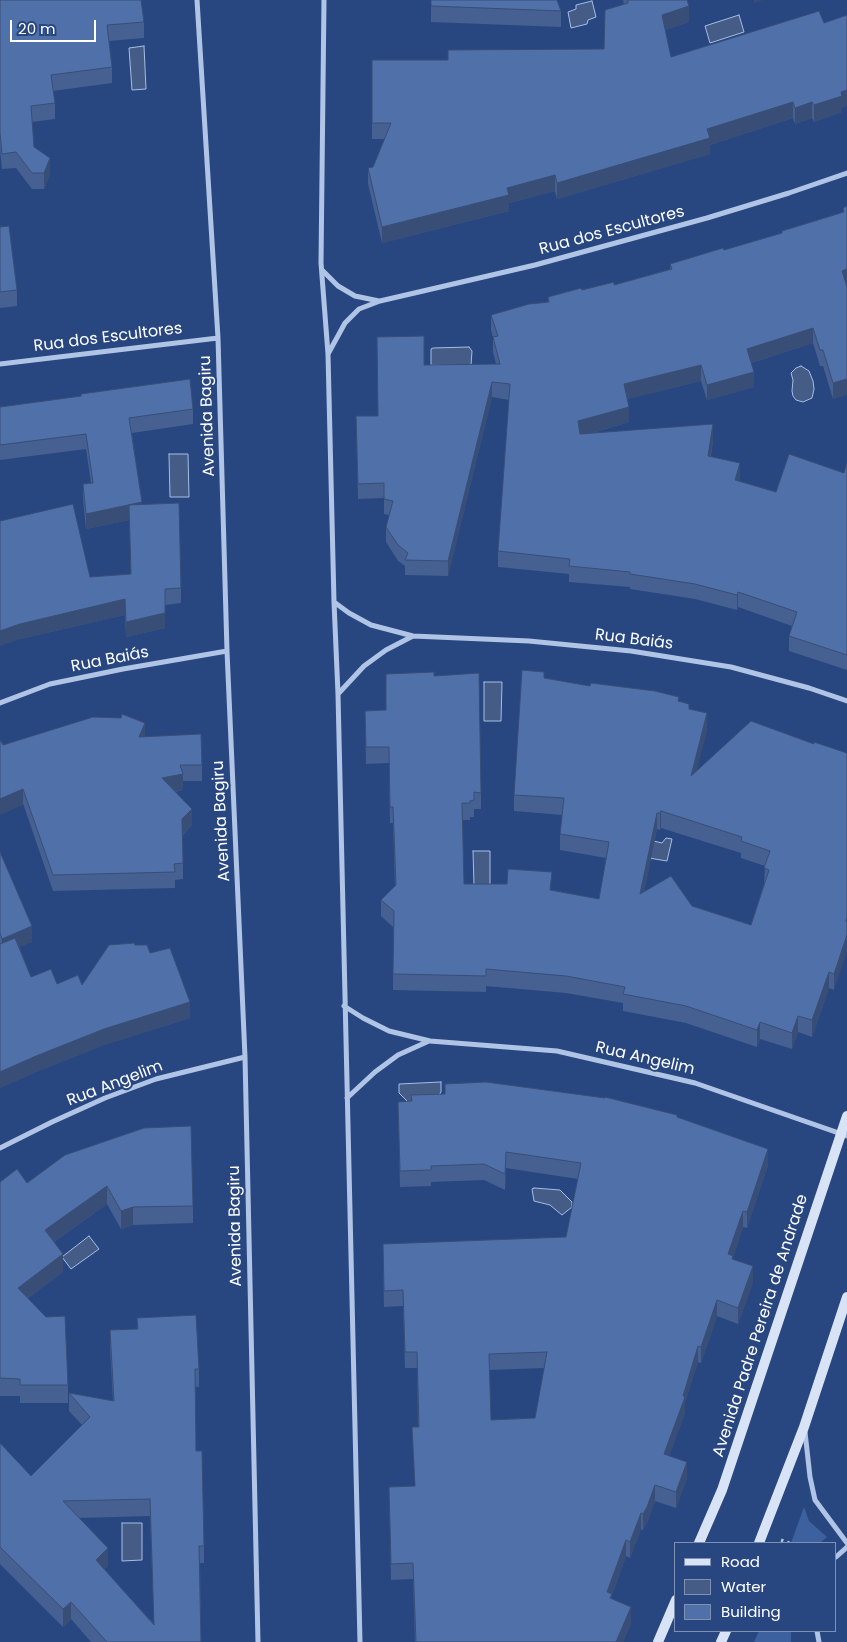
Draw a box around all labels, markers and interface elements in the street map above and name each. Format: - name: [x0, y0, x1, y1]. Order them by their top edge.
- scale bar: [12, 10, 99, 42]
- text: 20 m: [18, 18, 56, 39]
- street label: Rua dos Escultores: [537, 202, 687, 260]
- street label: Rua dos Escultores: [33, 319, 183, 357]
- street label: Avenida Bagiru: [196, 355, 220, 477]
- street label: Rua Baiás: [594, 626, 674, 654]
- street label: Rua Baiás: [70, 643, 150, 677]
- street label: Avenida Bagiru: [209, 760, 235, 882]
- street label: Rua Angelim: [594, 1038, 696, 1080]
- street label: Rua Angelim: [64, 1057, 166, 1111]
- street label: Avenida Bagiru: [225, 1165, 247, 1287]
- street label: Avenida Padre Pereira de Andrade: [709, 1192, 813, 1460]
- legend: [674, 1542, 837, 1632]
- text: Road: [721, 1551, 760, 1572]
- text: Water: [721, 1576, 766, 1597]
- text: Building: [721, 1601, 781, 1622]

